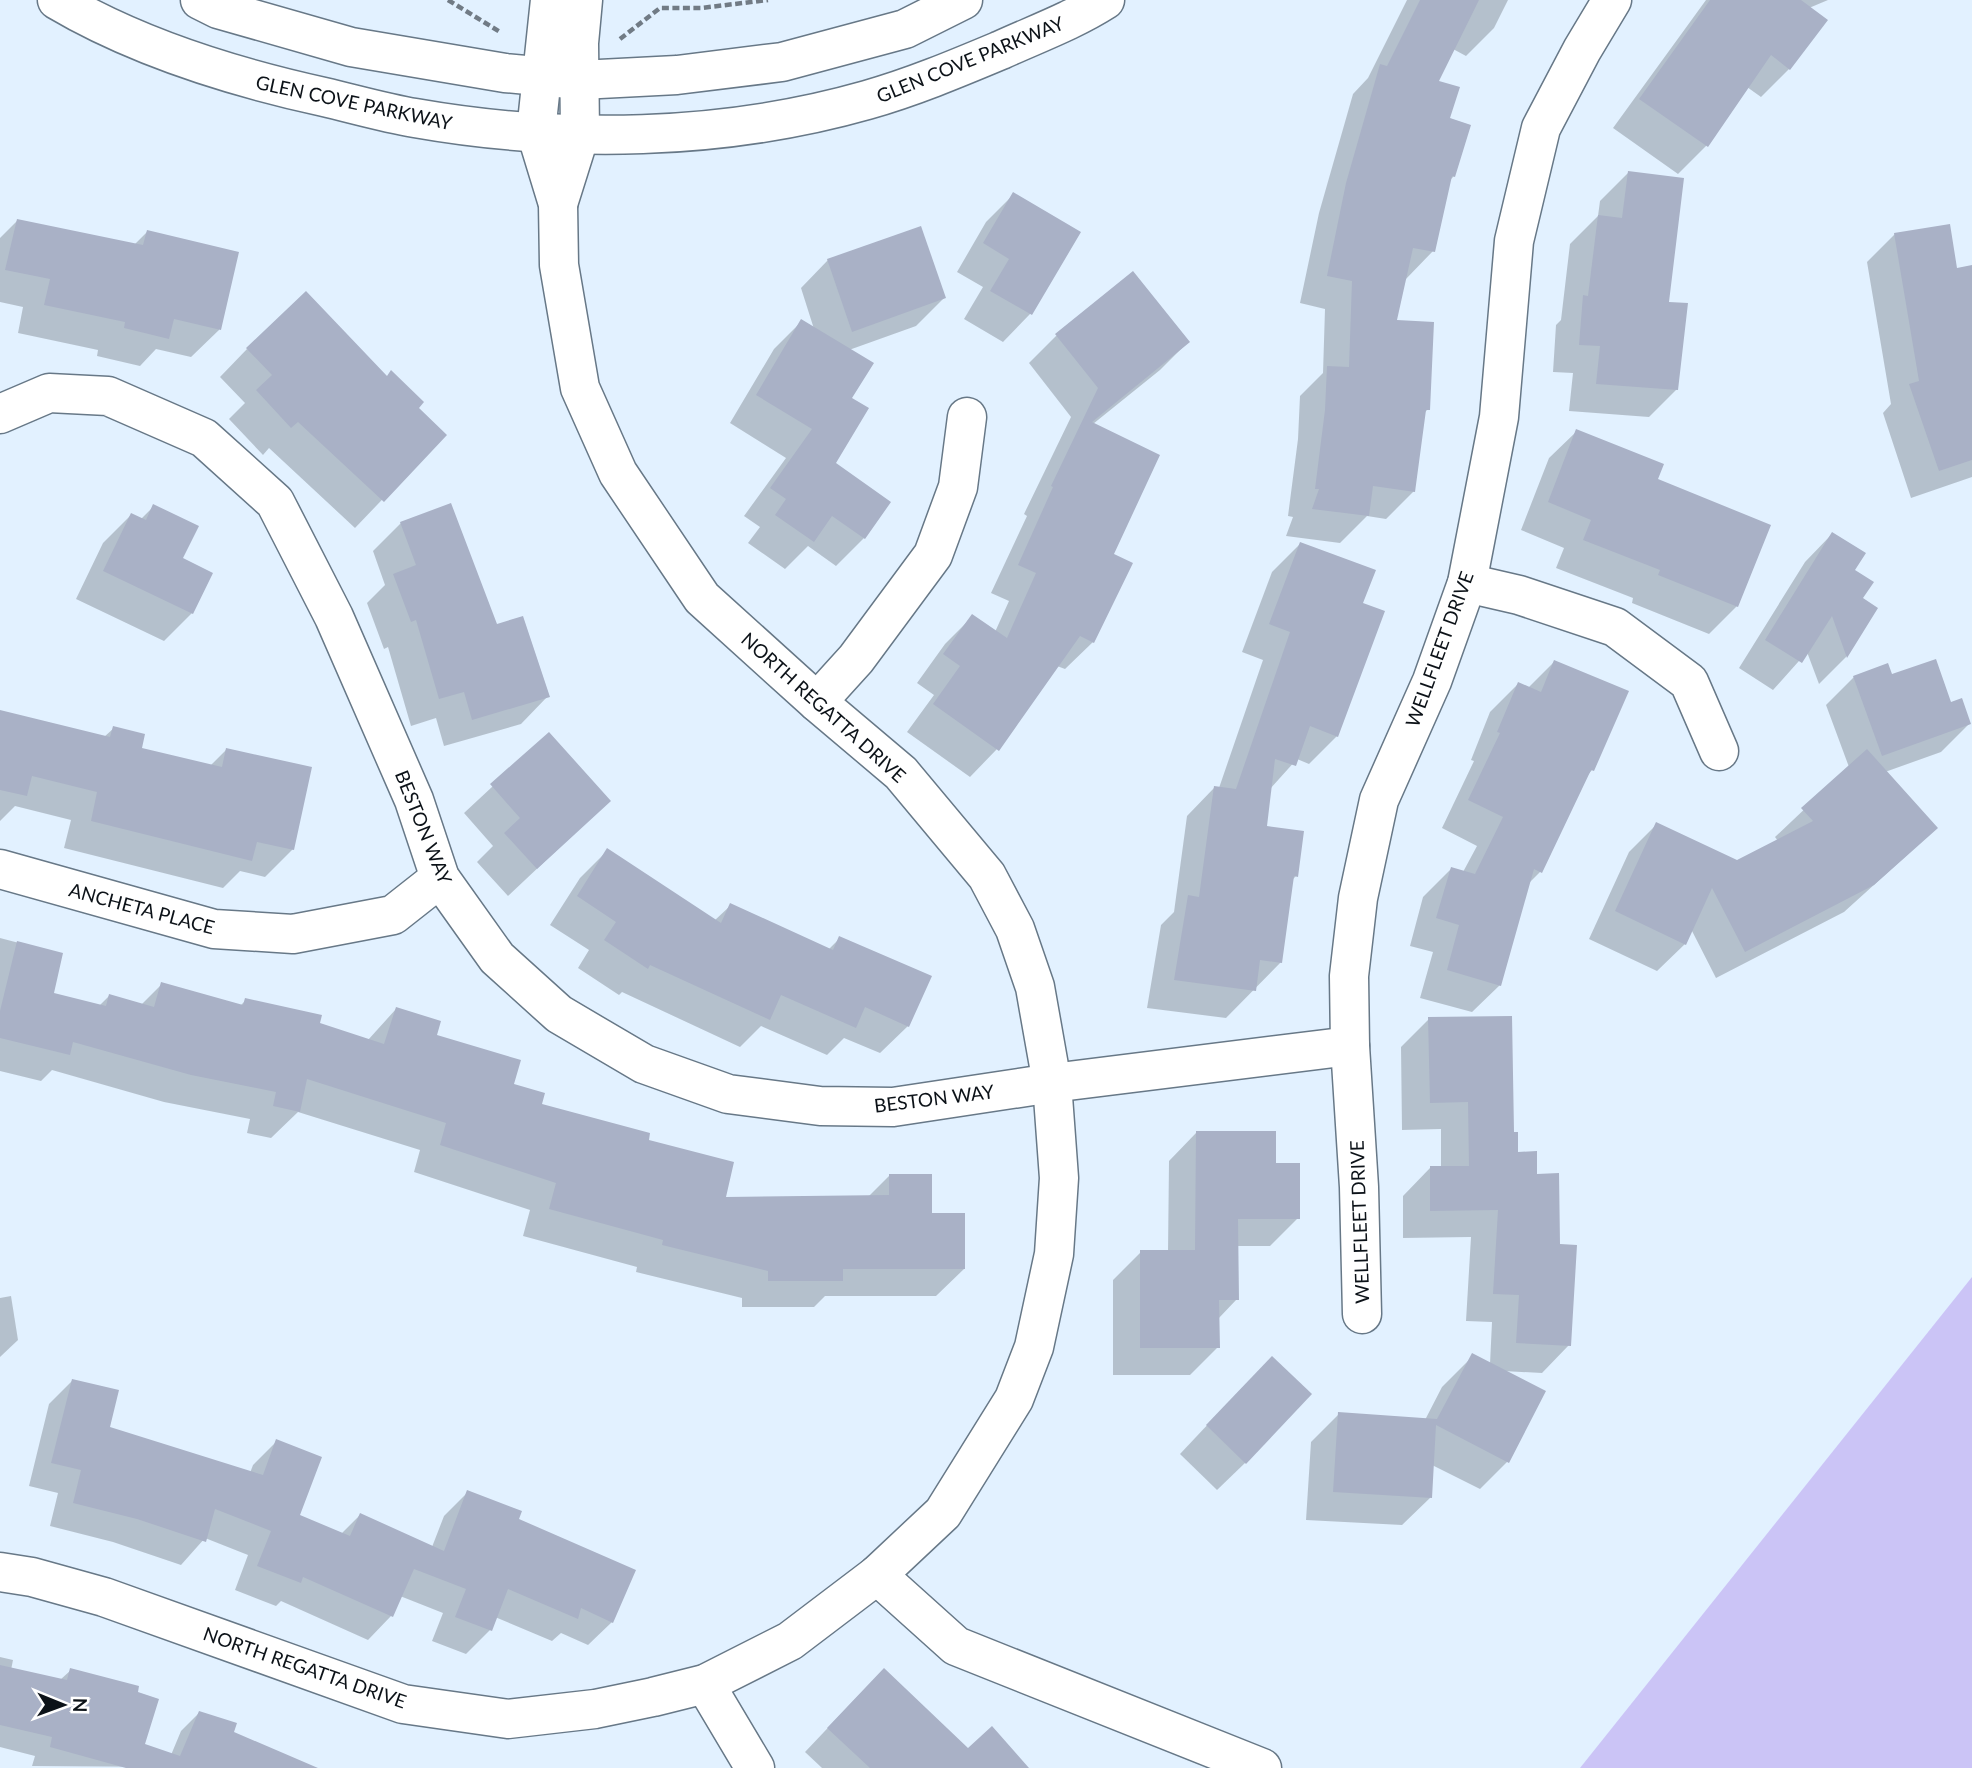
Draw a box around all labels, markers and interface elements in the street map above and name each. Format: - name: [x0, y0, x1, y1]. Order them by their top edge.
- street label: GLEN COVE PARKWAY: [873, 11, 1067, 107]
- street label: GLEN COVE PARKWAY: [254, 70, 454, 134]
- street label: WELLFLEET DRIVE: [1400, 568, 1478, 730]
- street label: NORTH REGATTA DRIVE: [737, 627, 911, 787]
- street label: BESTON WAY: [391, 767, 457, 887]
- street label: ANCHETA PLACE: [67, 877, 217, 939]
- street label: BESTON WAY: [873, 1079, 995, 1117]
- street label: WELLFLEET DRIVE: [1345, 1140, 1373, 1304]
- street label: NORTH REGATTA DRIVE: [200, 1621, 410, 1713]
- north arrow: [28, 1670, 98, 1740]
- text: N: [69, 1698, 92, 1713]

